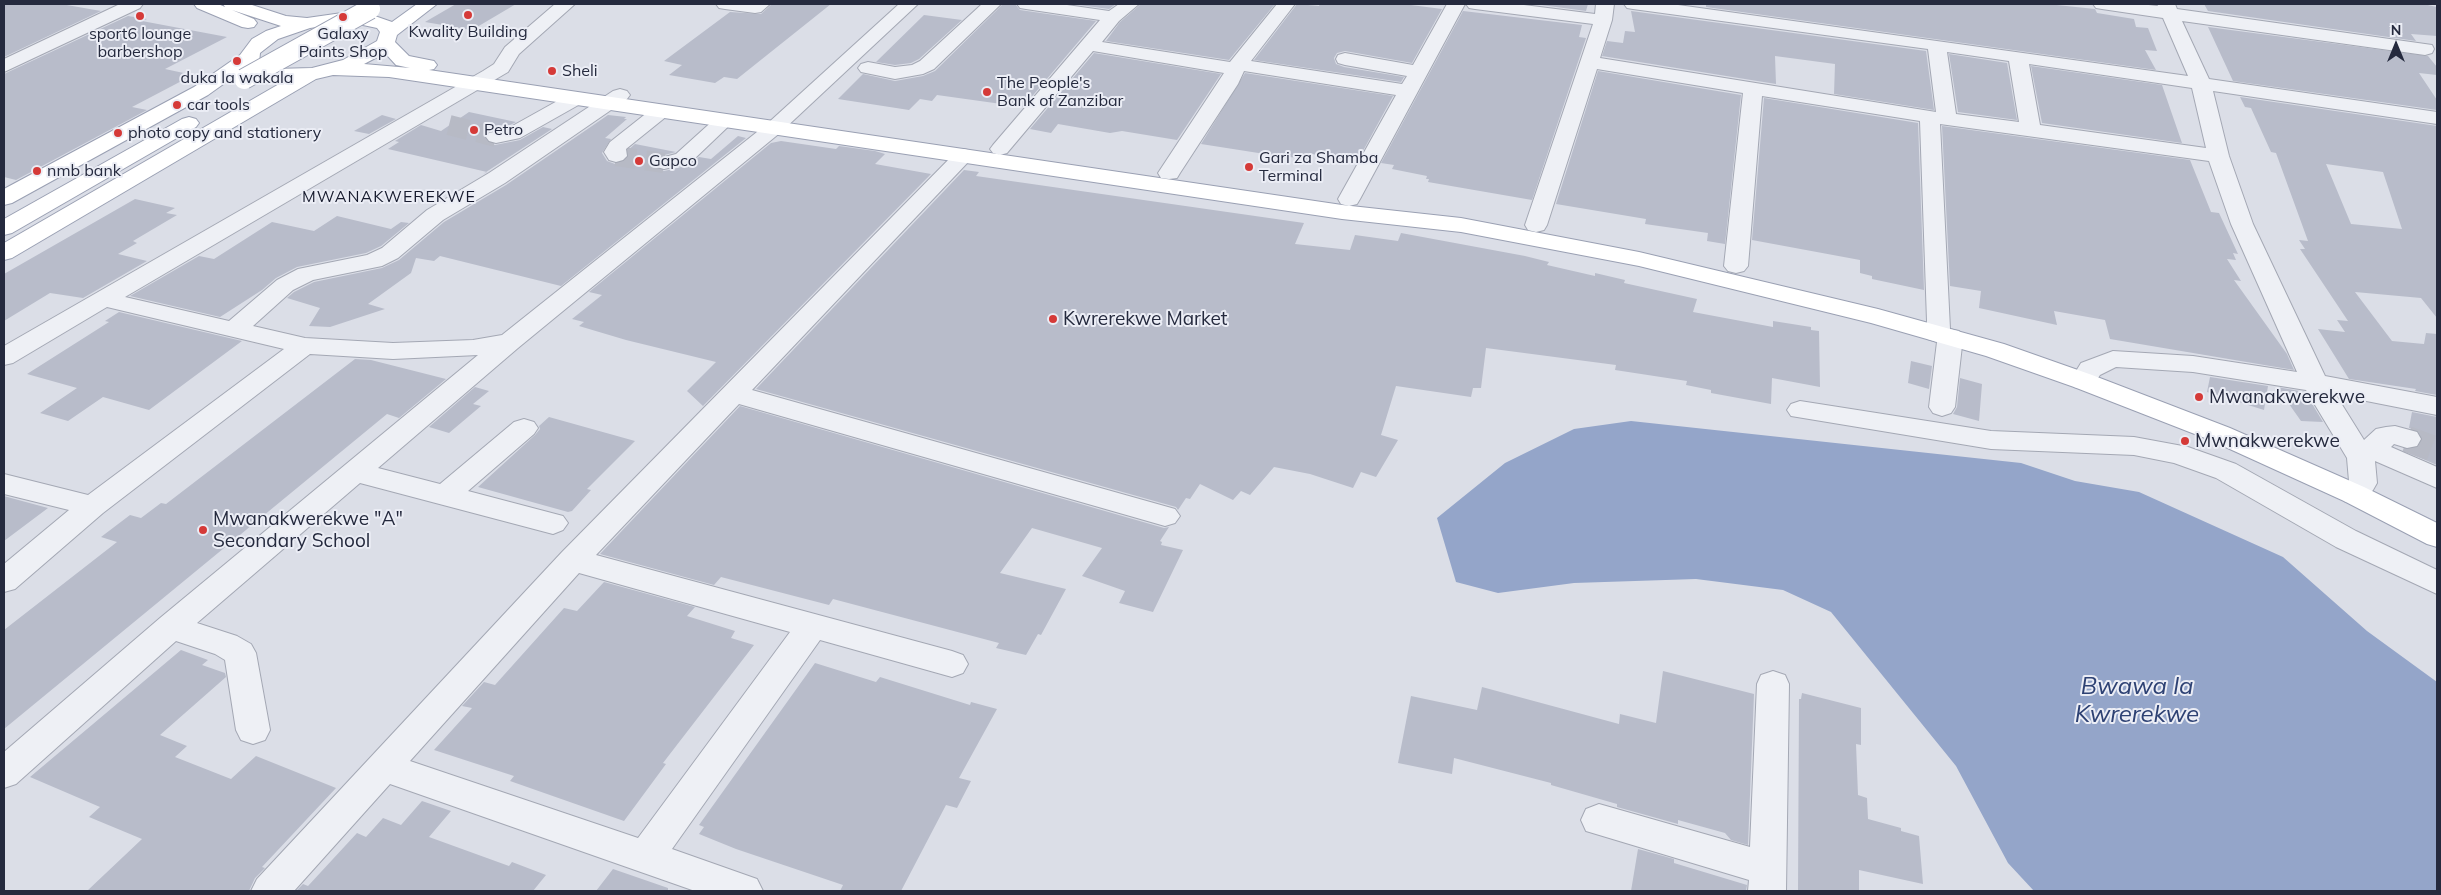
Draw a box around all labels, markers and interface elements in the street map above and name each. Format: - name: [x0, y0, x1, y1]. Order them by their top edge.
- marker: Kwality Building: [462, 9, 474, 21]
- marker: sport6 lounge barbershop: [134, 10, 146, 22]
- marker: Galaxy Paints Shop: [337, 11, 349, 23]
- north arrow: [2371, 20, 2421, 70]
- text: N: [2391, 21, 2401, 39]
- place label: Kwality Building: [408, 22, 528, 42]
- place label: sport6 lounge barbershop: [89, 24, 191, 62]
- place label: Galaxy Paints Shop: [299, 24, 387, 62]
- marker: duka la wakala: [231, 55, 243, 67]
- place label: Sheli: [562, 61, 598, 81]
- marker: Sheli: [546, 65, 558, 77]
- place label: duka la wakala: [181, 68, 293, 88]
- place label: The People's Bank of Zanzibar: [997, 73, 1123, 111]
- marker: The People's Bank of Zanzibar: [981, 86, 993, 98]
- place label: car tools: [187, 95, 250, 115]
- marker: car tools: [171, 99, 183, 111]
- place label: Petro: [484, 120, 523, 140]
- place label: photo copy and stationery: [128, 123, 321, 143]
- marker: Petro: [468, 124, 480, 136]
- marker: photo copy and stationery: [112, 127, 124, 139]
- place label: Gari za Shamba Terminal: [1259, 148, 1378, 186]
- place label: Gapco: [649, 151, 697, 171]
- marker: Gapco: [633, 155, 645, 167]
- place label: nmb bank: [47, 161, 121, 181]
- marker: Gari za Shamba Terminal: [1243, 161, 1255, 173]
- marker: nmb bank: [31, 165, 43, 177]
- district label: MWANAKWEREKWE: [300, 187, 478, 207]
- place label: Kwrerekwe Market: [1063, 308, 1228, 330]
- marker: Kwrerekwe Market: [1047, 313, 1059, 325]
- place label: Mwanakwerekwe: [2209, 386, 2365, 408]
- marker: Mwanakwerekwe: [2193, 391, 2205, 403]
- place label: Mwnakwerekwe: [2195, 430, 2340, 452]
- marker: Mwnakwerekwe: [2179, 435, 2191, 447]
- place label: Mwanakwerekwe "A" Secondary School: [213, 508, 403, 552]
- marker: Mwanakwerekwe "A" Secondary School: [197, 524, 209, 536]
- water label: Bwawa la Kwrerekwe: [2075, 673, 2199, 729]

